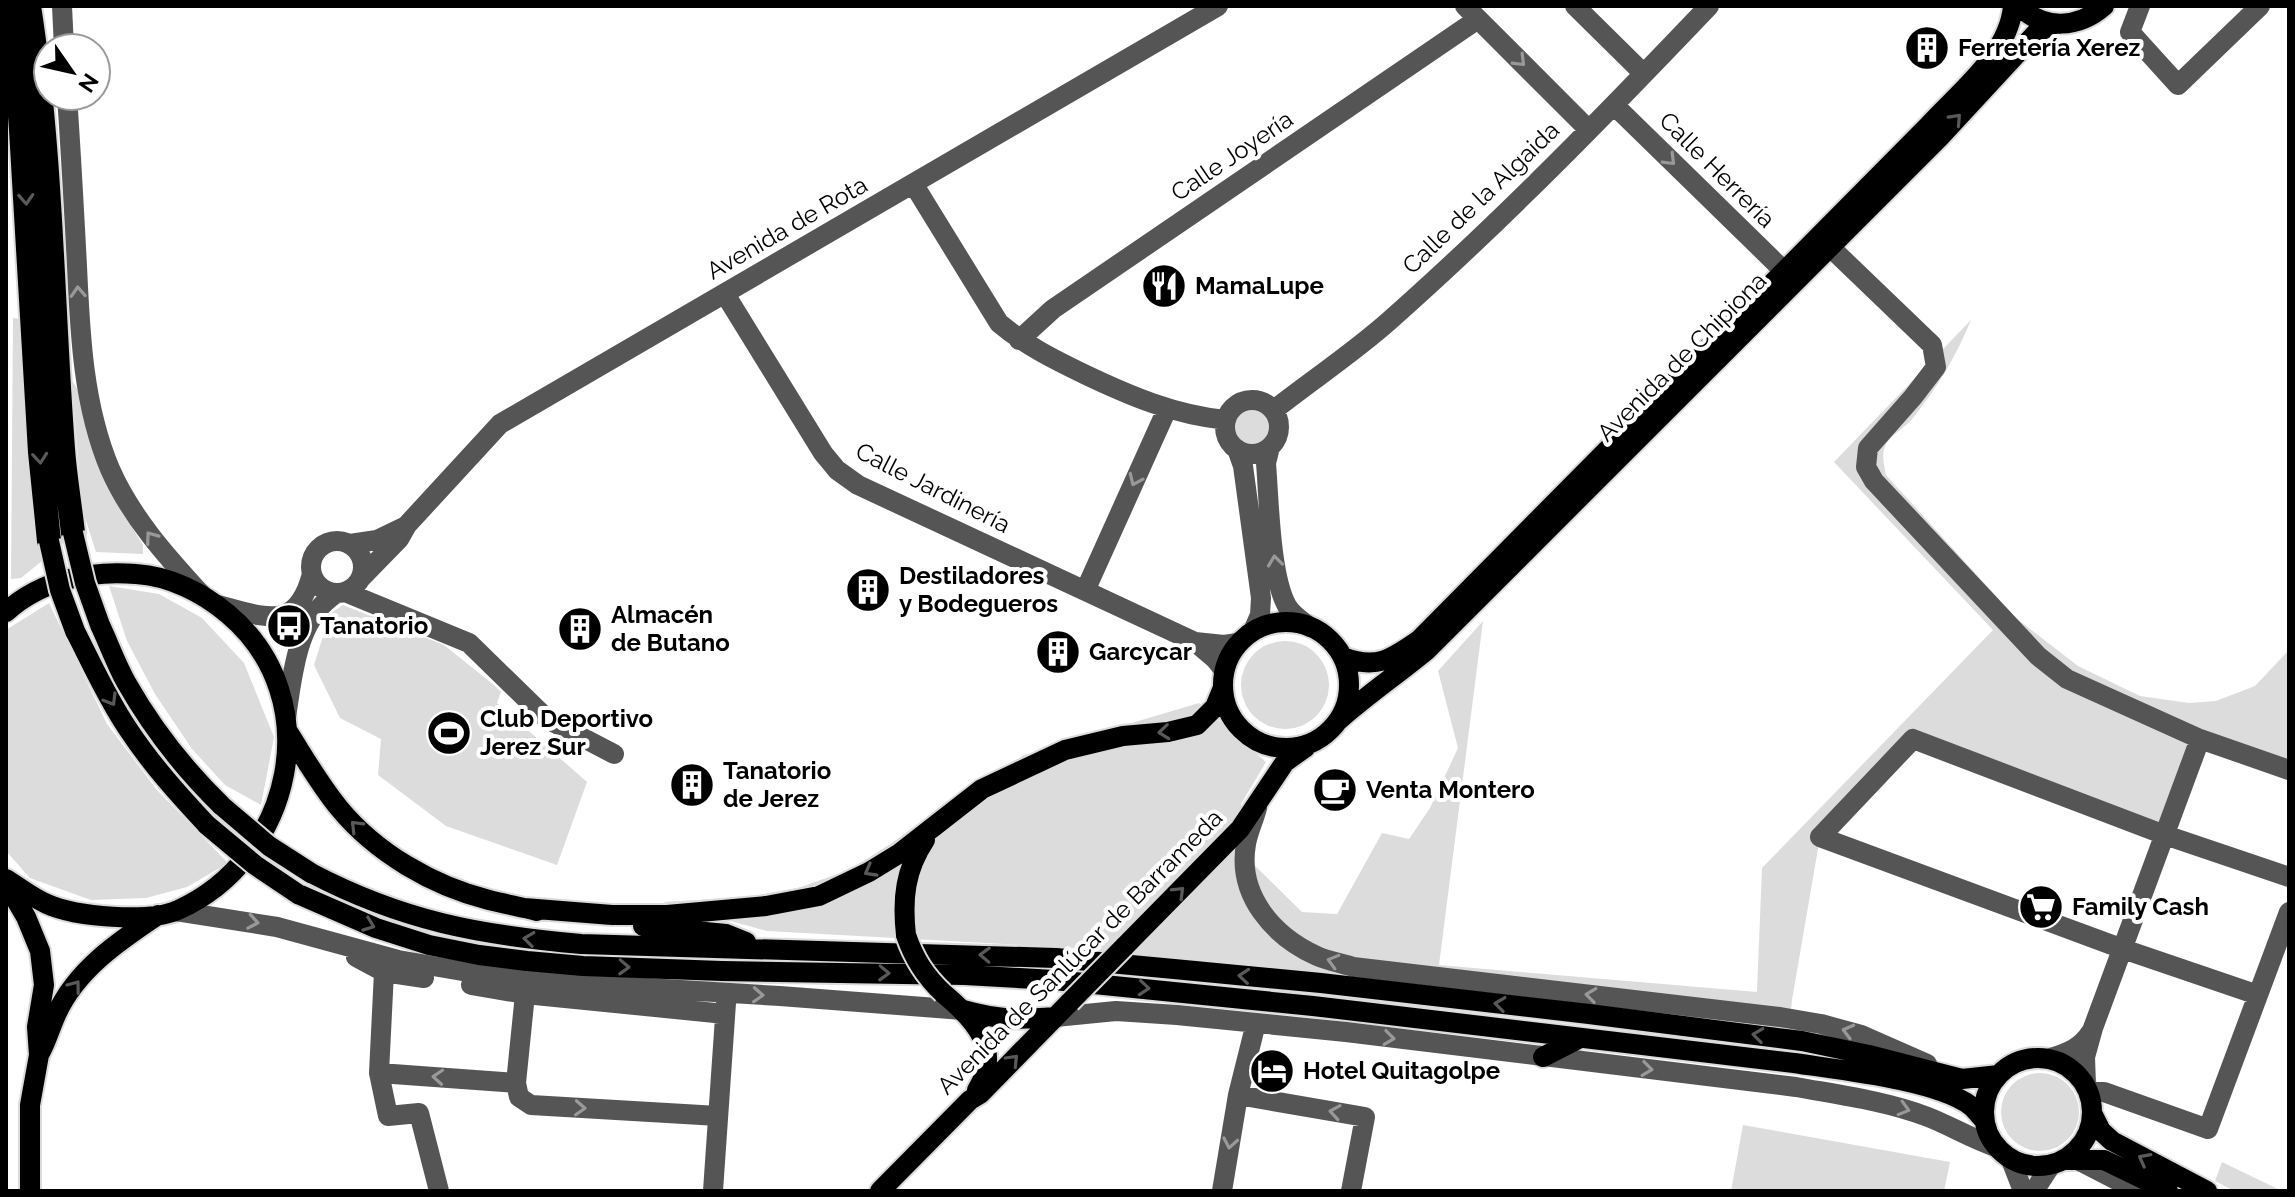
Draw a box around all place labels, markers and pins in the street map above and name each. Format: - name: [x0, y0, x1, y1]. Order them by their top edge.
- building icon: Ferretería Xerez: [1903, 24, 1951, 72]
- place label: Ferretería Xerez: [1958, 33, 2140, 62]
- restaurant icon: MamaLupe: [1140, 262, 1188, 310]
- place label: MamaLupe: [1195, 271, 1324, 300]
- place label: Destiladores y Bodegueros: [899, 561, 1058, 618]
- building icon: Destiladores y Bodegueros: [844, 566, 892, 614]
- place label: Almacén de Butano: [611, 600, 730, 657]
- bus stop icon: Tanatorio: [265, 602, 313, 650]
- building icon: Almacén de Butano: [556, 605, 604, 653]
- place label: Tanatorio: [320, 611, 428, 640]
- building icon: Garcycar: [1034, 628, 1082, 676]
- place label: Garcycar: [1089, 637, 1192, 666]
- place label: Club Deportivo Jerez Sur: [480, 704, 653, 761]
- sports icon: Club Deportivo Jerez Sur: [425, 709, 473, 757]
- place label: Tanatorio de Jerez: [723, 756, 831, 813]
- building icon: Tanatorio de Jerez: [668, 761, 716, 809]
- cafe icon: Venta Montero: [1311, 766, 1359, 814]
- place label: Venta Montero: [1366, 775, 1535, 804]
- supermarket icon: Family Cash: [2017, 883, 2065, 931]
- place label: Family Cash: [2072, 892, 2209, 921]
- hotel icon: Hotel Quitagolpe: [1248, 1047, 1296, 1095]
- place label: Hotel Quitagolpe: [1303, 1056, 1500, 1085]

